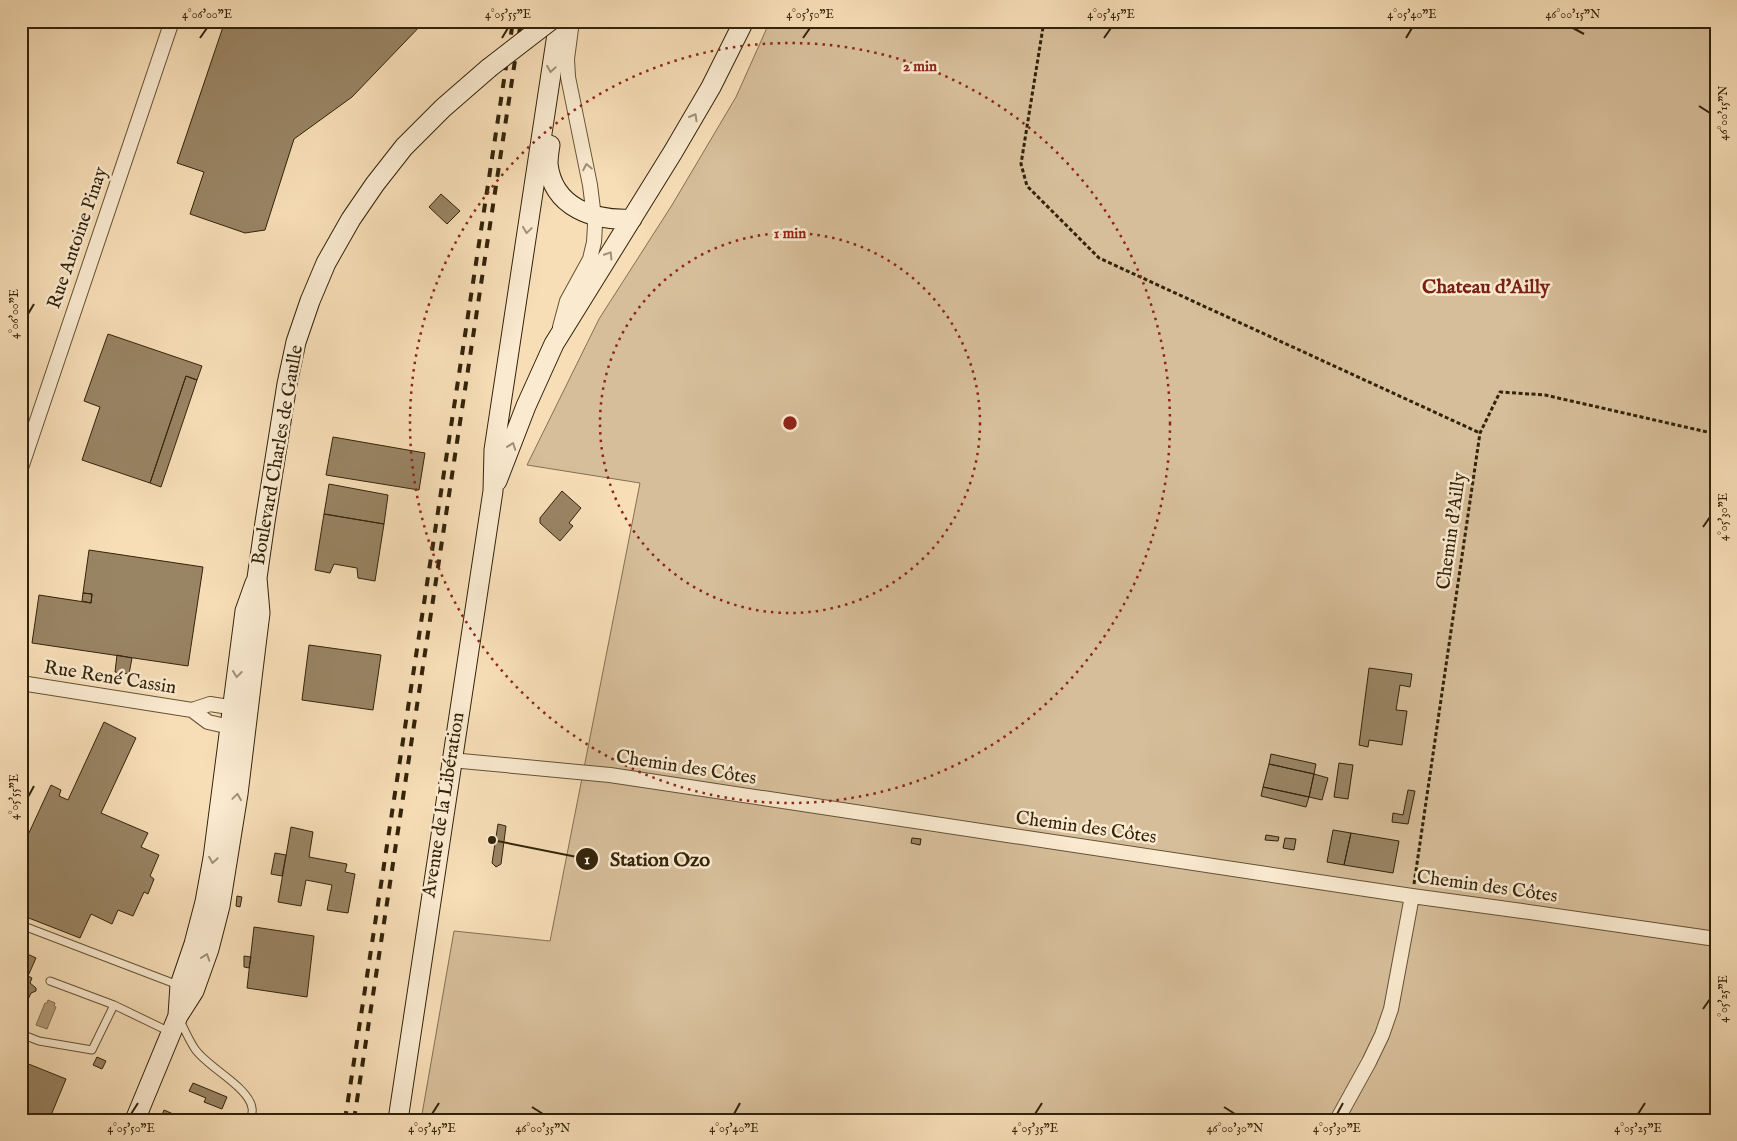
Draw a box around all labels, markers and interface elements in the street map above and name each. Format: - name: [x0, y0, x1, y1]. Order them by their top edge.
- text: 4°06'00"E: [182, 7, 232, 22]
- text: 4°05'55"E: [485, 7, 531, 22]
- text: 4°05'50"E: [786, 7, 834, 22]
- text: 4°05'45"E: [1087, 7, 1135, 22]
- text: 4°05'40"E: [1387, 7, 1437, 22]
- text: 46°00'15"N: [1545, 7, 1601, 22]
- text: 2 min: [903, 57, 937, 76]
- one-way arrow: [547, 65, 557, 74]
- text: 46°00'15"N: [1716, 85, 1731, 141]
- one-way arrow: [687, 113, 697, 122]
- street label: Rue Antoine Pinay: [43, 163, 114, 312]
- one-way arrow: [582, 163, 592, 171]
- text: 1 min: [774, 224, 806, 243]
- one-way arrow: [522, 226, 533, 234]
- one-way arrow: [603, 252, 612, 261]
- district label: Chateau d'Ailly: [1422, 275, 1551, 300]
- text: 4°06'00"E: [7, 289, 22, 339]
- street label: Boulevard Charles de Gaulle: [247, 343, 309, 567]
- centre of rings: [781, 414, 799, 432]
- one-way arrow: [506, 442, 516, 451]
- street label: Chemin d'Ailly: [1432, 470, 1472, 591]
- text: 4°05'30"E: [1716, 493, 1731, 541]
- street label: Rue René Cassin: [42, 656, 178, 700]
- one-way arrow: [232, 671, 243, 679]
- street label: Avenue de la Libération: [417, 711, 470, 900]
- street label: Chemin des Côtes: [614, 745, 758, 791]
- text: 4°05'55"E: [7, 774, 22, 820]
- one-way arrow: [231, 793, 242, 801]
- street label: Chemin des Côtes: [1014, 806, 1158, 850]
- callout: Station Ozo: [575, 841, 720, 876]
- text: Station Ozo: [610, 848, 710, 873]
- text: 1: [584, 850, 590, 869]
- one-way arrow: [208, 855, 218, 864]
- street label: Chemin des Côtes: [1415, 865, 1559, 909]
- one-way arrow: [201, 953, 211, 962]
- text: 4°05'25"E: [1716, 975, 1731, 1023]
- text: 4°05'50"E: [107, 1121, 155, 1136]
- text: 4°05'45"E: [408, 1121, 456, 1136]
- text: 46°00'35"N: [515, 1121, 571, 1136]
- text: 4°05'40"E: [709, 1121, 759, 1136]
- text: 4°05'35"E: [1012, 1121, 1058, 1136]
- text: 46°00'30"N: [1207, 1121, 1264, 1136]
- text: 4°05'30"E: [1313, 1121, 1361, 1136]
- text: 4°05'25"E: [1614, 1121, 1662, 1136]

